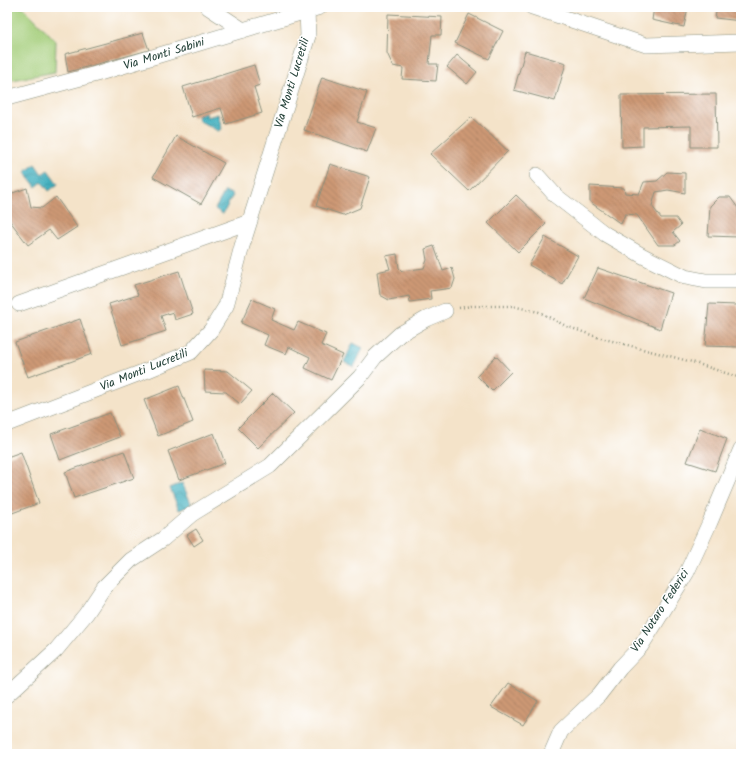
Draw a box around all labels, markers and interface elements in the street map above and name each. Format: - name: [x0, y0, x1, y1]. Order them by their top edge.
- street label: Via Monti Sabini: [121, 32, 208, 75]
- street label: Via Monti Lucretili: [269, 34, 315, 131]
- street label: Via Monti Lucretili: [97, 343, 192, 396]
- street label: Via Notaro Federici: [626, 565, 695, 656]

